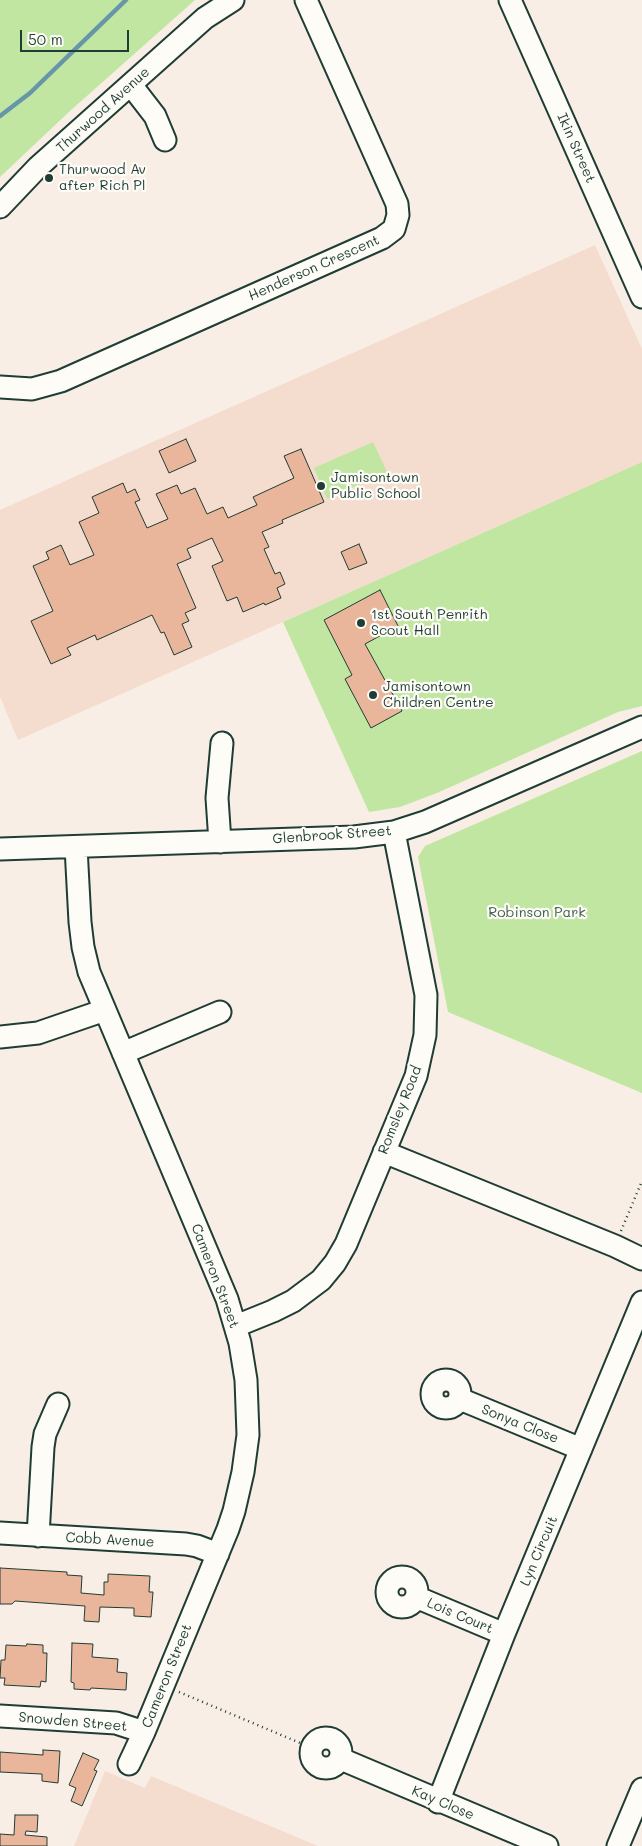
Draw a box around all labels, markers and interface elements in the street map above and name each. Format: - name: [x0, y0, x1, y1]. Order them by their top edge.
- scale bar: [22, 20, 131, 52]
- text: 50 m: [28, 29, 63, 49]
- street label: Thurwood Avenue: [53, 64, 153, 156]
- street label: Ikin Street: [553, 110, 599, 186]
- place label: Thurwood Av after Rich Pl: [59, 162, 146, 194]
- marker: Thurwood Av after Rich Pl: [43, 172, 55, 184]
- street label: Henderson Crescent: [246, 232, 382, 304]
- place label: Jamisontown Public School: [331, 470, 421, 502]
- marker: Jamisontown Public School: [315, 480, 327, 492]
- place label: 1st South Penrith Scout Hall: [371, 607, 487, 640]
- marker: 1st South Penrith Scout Hall: [355, 617, 367, 629]
- place label: Jamisontown Children Centre: [383, 679, 494, 712]
- marker: Jamisontown Children Centre: [367, 689, 379, 701]
- street label: Glenbrook Street: [272, 822, 392, 848]
- park label: Robinson Park: [488, 905, 586, 921]
- street label: Romsley Road: [375, 1063, 425, 1157]
- street label: Cameron Street: [187, 1221, 243, 1331]
- street label: Sonya Close: [479, 1401, 561, 1447]
- street label: Lyn Circuit: [517, 1513, 561, 1589]
- street label: Cobb Avenue: [65, 1529, 155, 1551]
- street label: Lois Court: [424, 1595, 496, 1637]
- street label: Cameron Street: [138, 1622, 196, 1730]
- street label: Snowden Street: [18, 1709, 128, 1735]
- street label: Kay Close: [409, 1782, 477, 1824]

